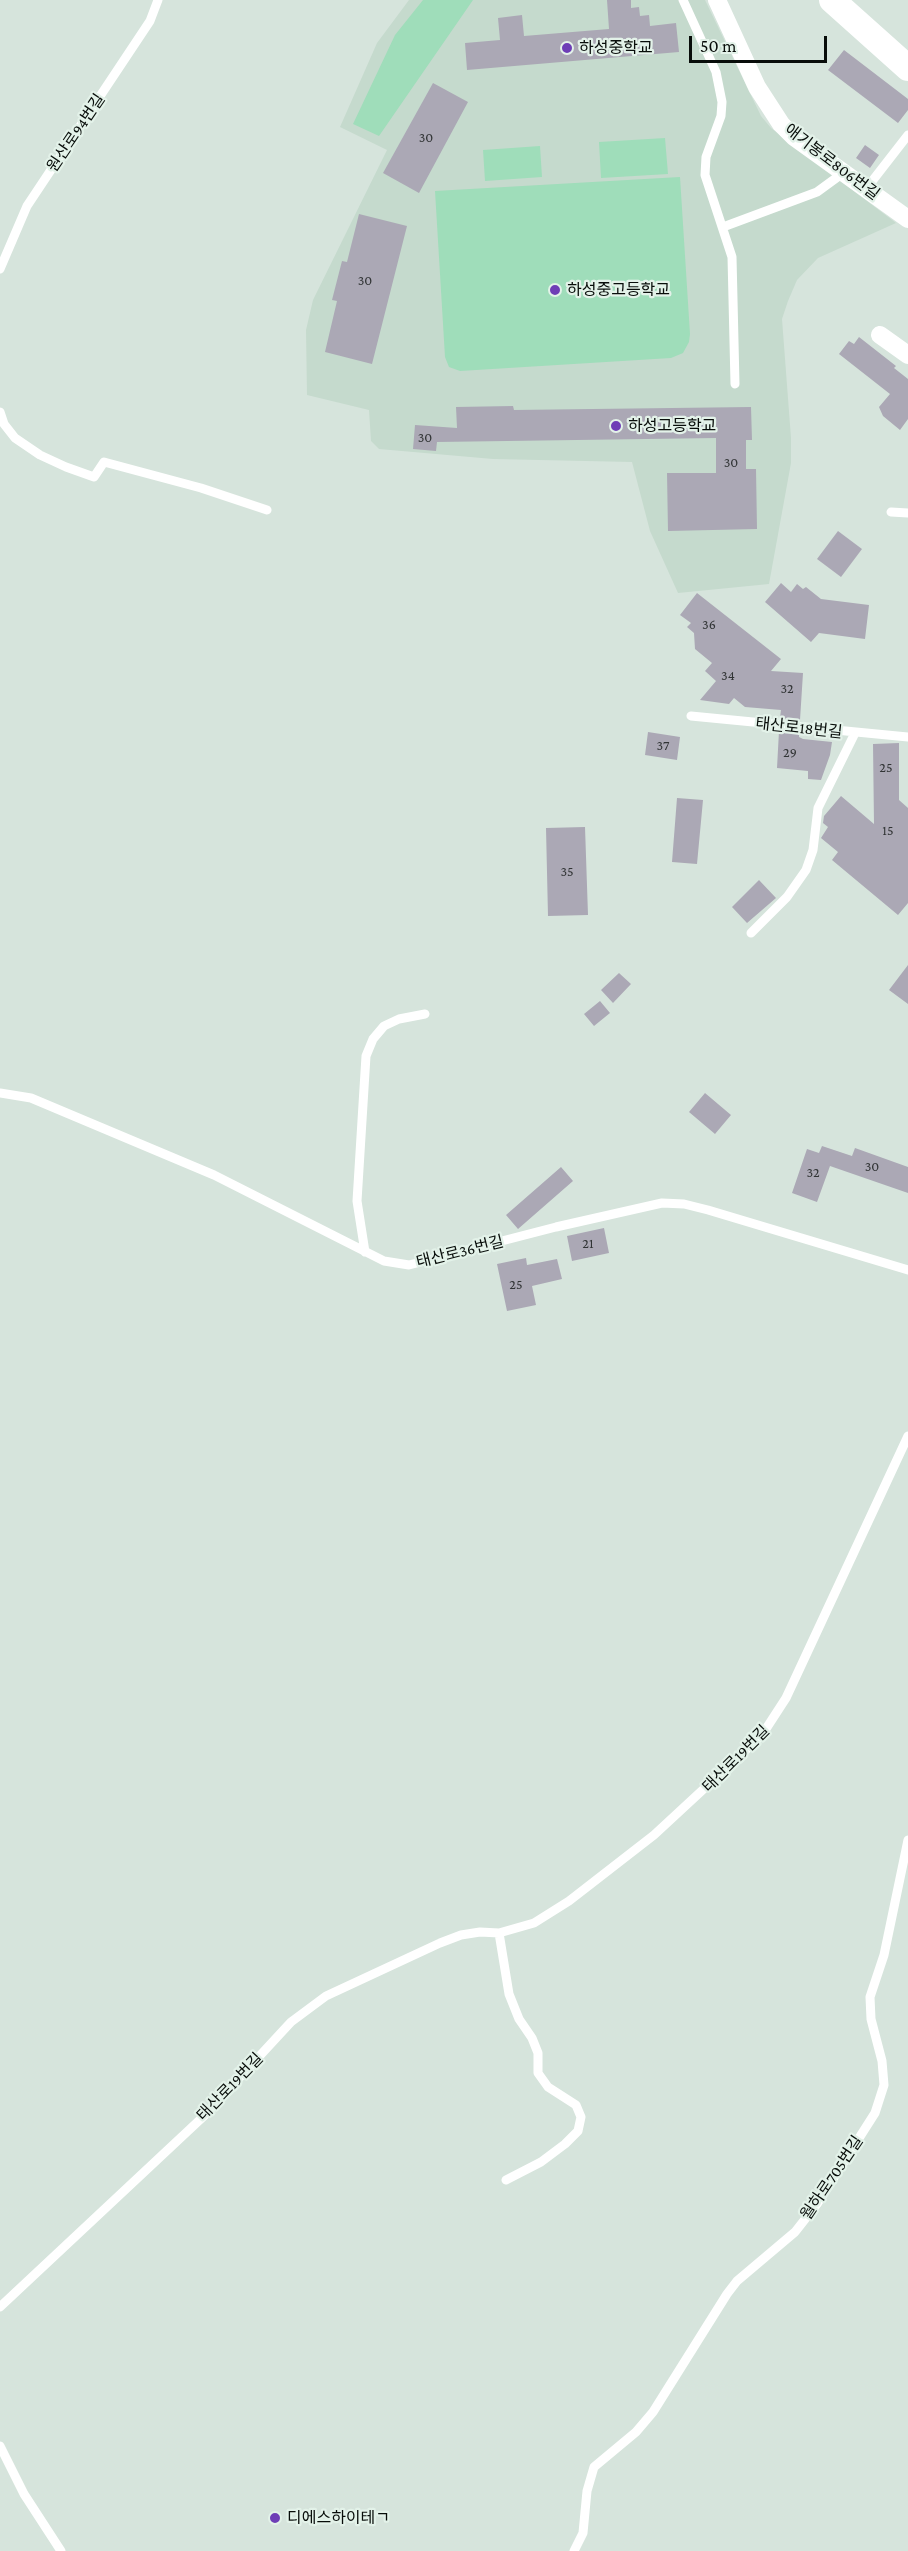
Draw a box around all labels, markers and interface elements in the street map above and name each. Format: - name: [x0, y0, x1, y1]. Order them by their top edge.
- scale bar: [692, 24, 830, 62]
- text: 50 m: [700, 36, 737, 56]
- place label: 하성중학교: [579, 38, 653, 58]
- marker: 하성중학교: [560, 41, 574, 55]
- street label: 원산로94번길: [43, 90, 109, 176]
- street label: 애기봉로806번길: [781, 120, 883, 204]
- house number: 30: [419, 130, 433, 146]
- house number: 30: [358, 273, 372, 289]
- place label: 하성중고등학교: [567, 280, 670, 300]
- marker: 하성중고등학교: [548, 283, 562, 297]
- place label: 하성고등학교: [628, 416, 716, 436]
- marker: 하성고등학교: [609, 419, 623, 433]
- house number: 30: [418, 430, 432, 446]
- house number: 30: [724, 455, 738, 471]
- house number: 36: [702, 617, 716, 633]
- house number: 34: [721, 668, 735, 684]
- house number: 32: [780, 681, 794, 697]
- street label: 태산로18번길: [754, 714, 844, 742]
- house number: 37: [657, 738, 669, 754]
- house number: 29: [783, 745, 797, 761]
- house number: 25: [879, 760, 893, 776]
- house number: 15: [882, 823, 894, 839]
- house number: 35: [560, 864, 574, 880]
- house number: 30: [865, 1159, 879, 1175]
- house number: 32: [806, 1165, 820, 1181]
- street label: 태산로36번길: [414, 1232, 506, 1272]
- house number: 21: [582, 1236, 594, 1252]
- house number: 25: [509, 1277, 523, 1293]
- street label: 태산로19번길: [698, 1721, 774, 1797]
- street label: 태산로19번길: [193, 2049, 267, 2125]
- street label: 월하로705번길: [797, 2132, 867, 2224]
- place label: 디에스하이테ㄱ: [287, 2508, 390, 2528]
- marker: 디에스하이테ㄱ: [268, 2511, 282, 2525]

